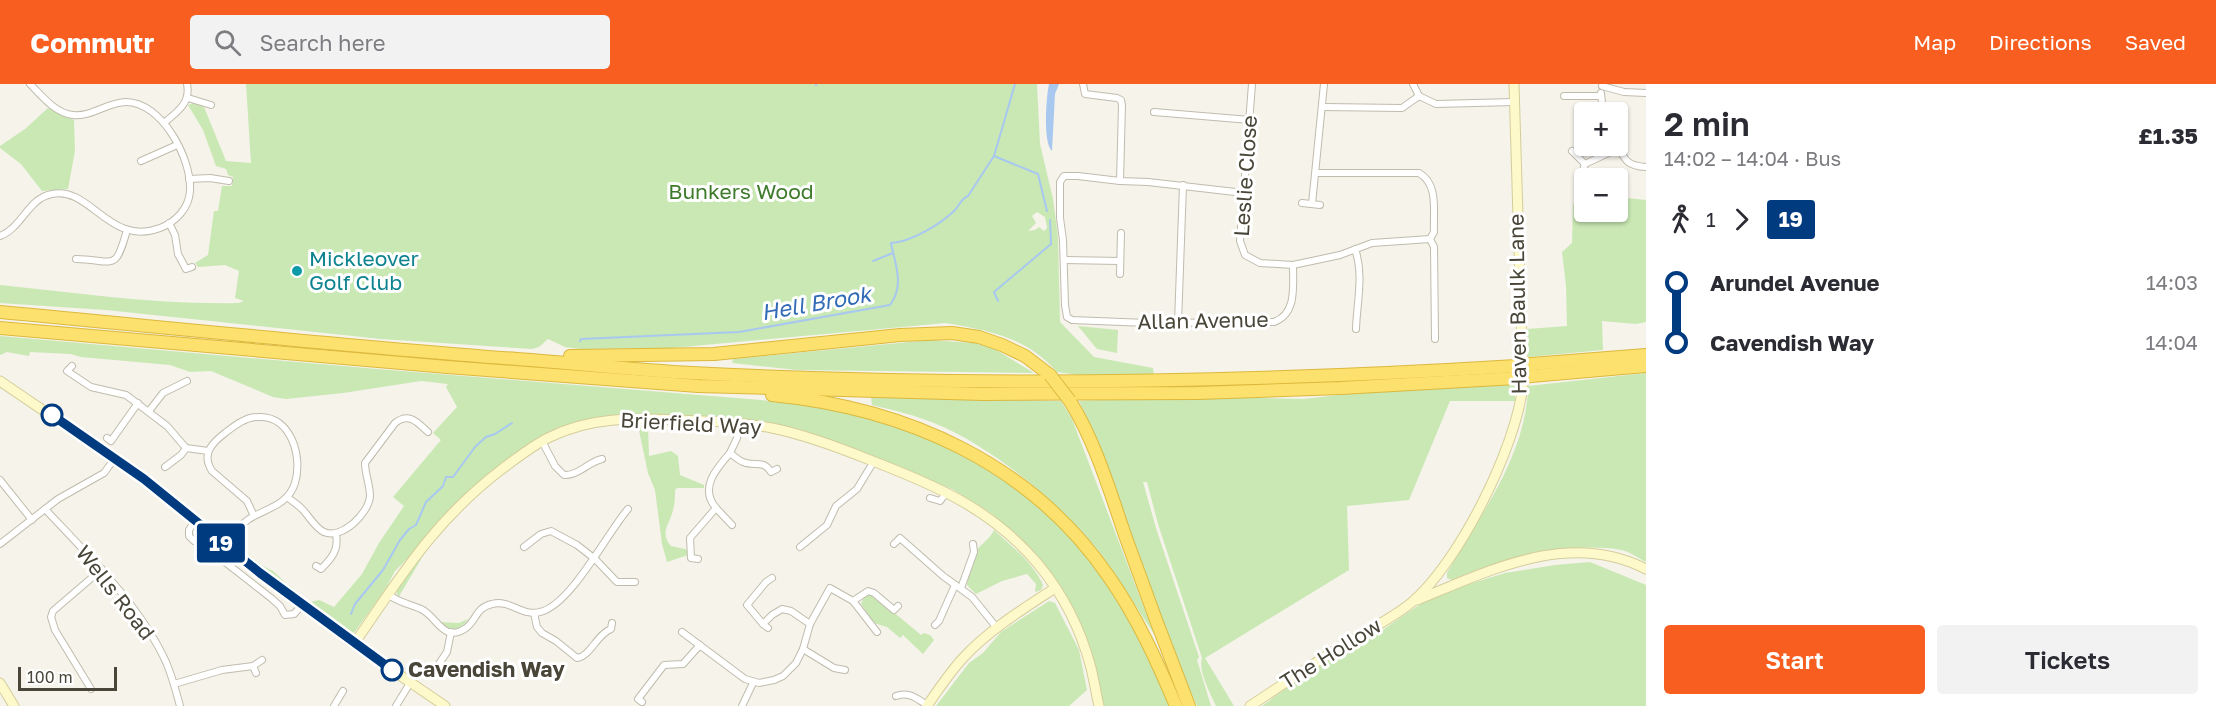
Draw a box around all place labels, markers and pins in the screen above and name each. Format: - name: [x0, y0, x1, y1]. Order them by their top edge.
- place label: Mickleover Golf Club: [309, 245, 419, 295]
- marker: Mickleover Golf Club: [290, 264, 304, 278]
- unlabelled marker: [41, 404, 63, 426]
- place label: Cavendish Way: [408, 656, 565, 682]
- marker: Cavendish Way: [381, 659, 403, 681]

